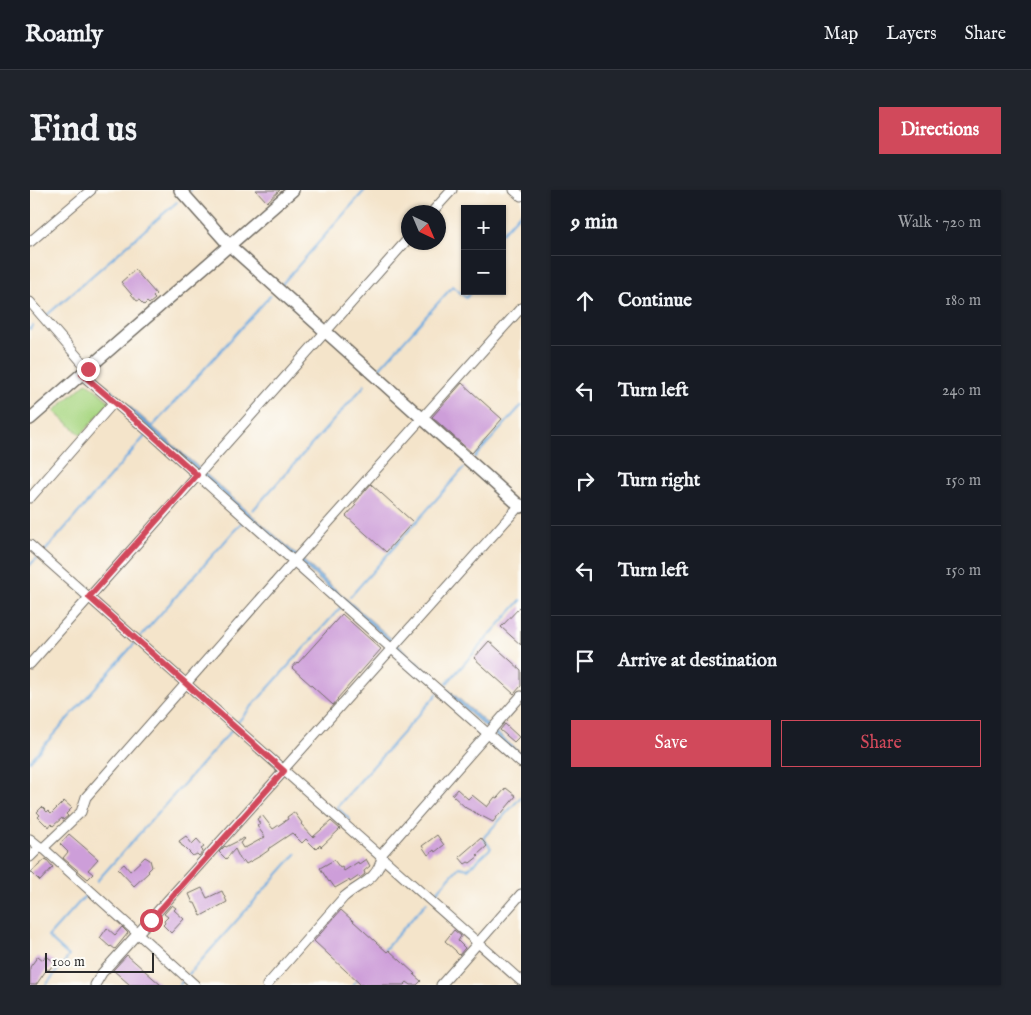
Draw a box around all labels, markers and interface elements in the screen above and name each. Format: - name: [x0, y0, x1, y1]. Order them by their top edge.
- text: Roamly: [25, 19, 103, 50]
- text: Map: [824, 23, 858, 46]
- text: Layers: [886, 23, 937, 46]
- text: Share: [965, 23, 1006, 46]
- button: Directions: [879, 107, 1001, 154]
- text: Find us: [30, 108, 137, 153]
- north arrow: [401, 205, 446, 250]
- map controls: [461, 205, 506, 295]
- button: +: [461, 205, 506, 250]
- text: 9 min: [571, 209, 618, 236]
- text: Walk · 720 m: [898, 213, 981, 233]
- button: −: [461, 250, 506, 295]
- icon: ahead: [571, 287, 599, 315]
- text: Continue: [618, 289, 692, 313]
- text: 180 m: [945, 291, 981, 311]
- route end: [77, 358, 100, 381]
- icon: left: [571, 377, 599, 405]
- text: Turn left: [618, 379, 689, 403]
- text: 240 m: [942, 381, 981, 401]
- icon: right: [571, 467, 599, 495]
- text: Turn right: [618, 469, 700, 493]
- text: 150 m: [946, 471, 981, 491]
- icon: left: [571, 557, 599, 585]
- text: Turn left: [618, 559, 689, 583]
- text: 150 m: [946, 561, 981, 581]
- icon: arrive: [571, 647, 599, 675]
- text: Arrive at destination: [618, 649, 777, 673]
- button: Save: [571, 720, 771, 767]
- button: Share: [781, 720, 981, 767]
- route start: [140, 909, 163, 932]
- scale bar: [45, 950, 154, 973]
- text: 100 m: [52, 953, 85, 971]

